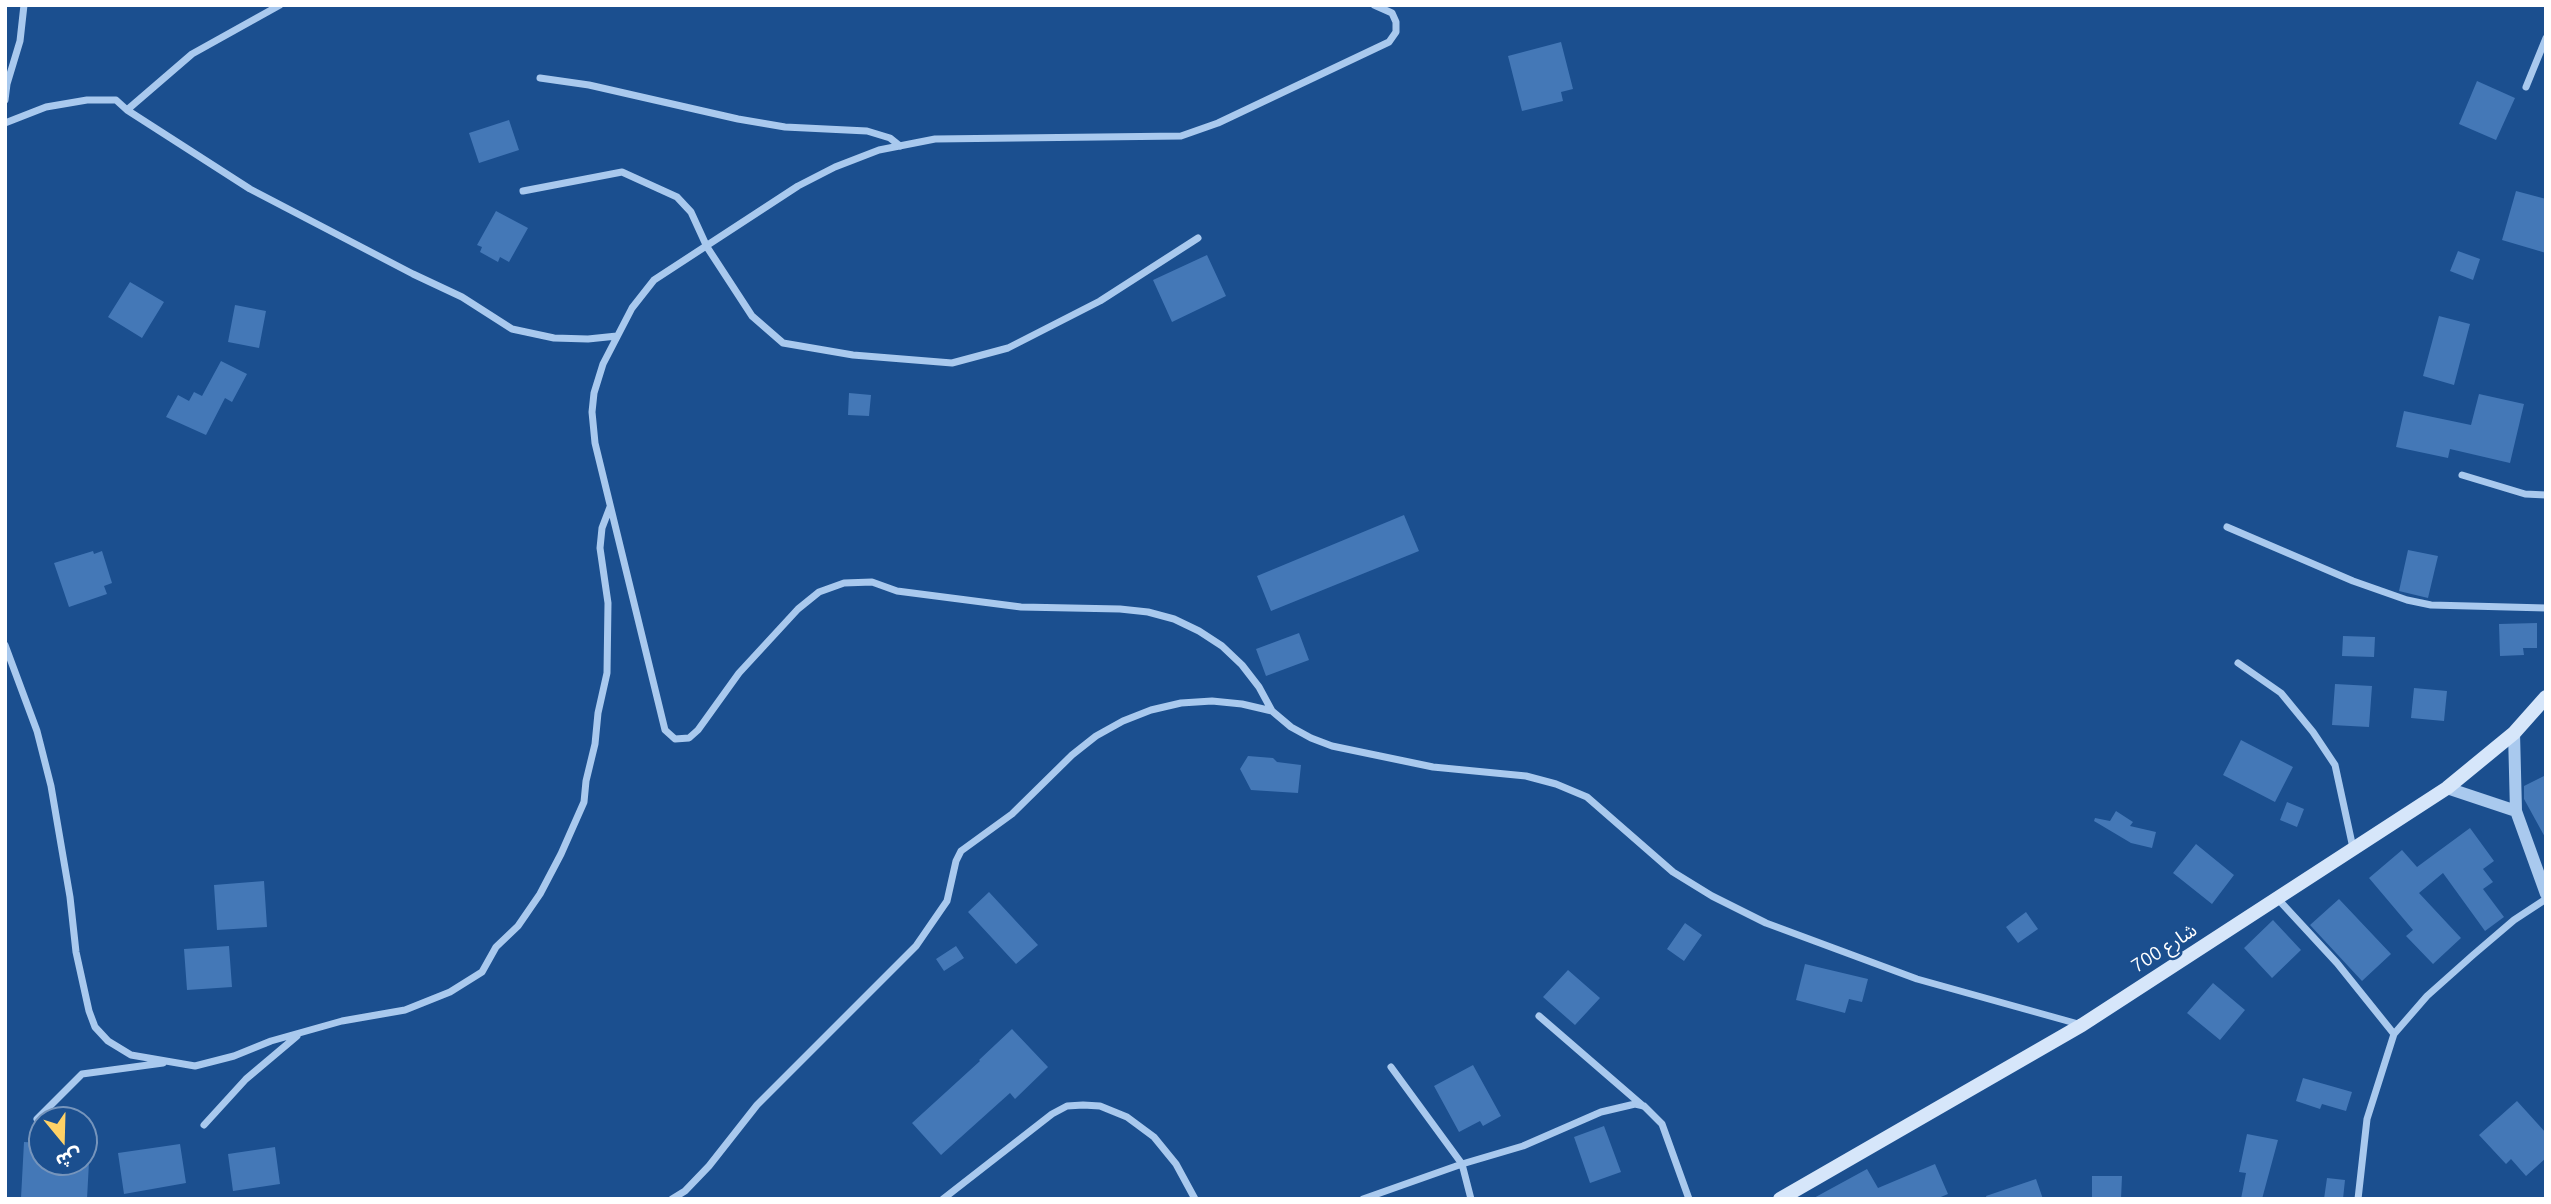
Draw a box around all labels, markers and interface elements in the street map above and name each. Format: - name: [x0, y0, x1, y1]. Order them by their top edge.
- street label: شارع 700: [2127, 918, 2201, 978]
- north arrow: [28, 1106, 98, 1176]
- text: ش: [53, 1144, 85, 1174]

